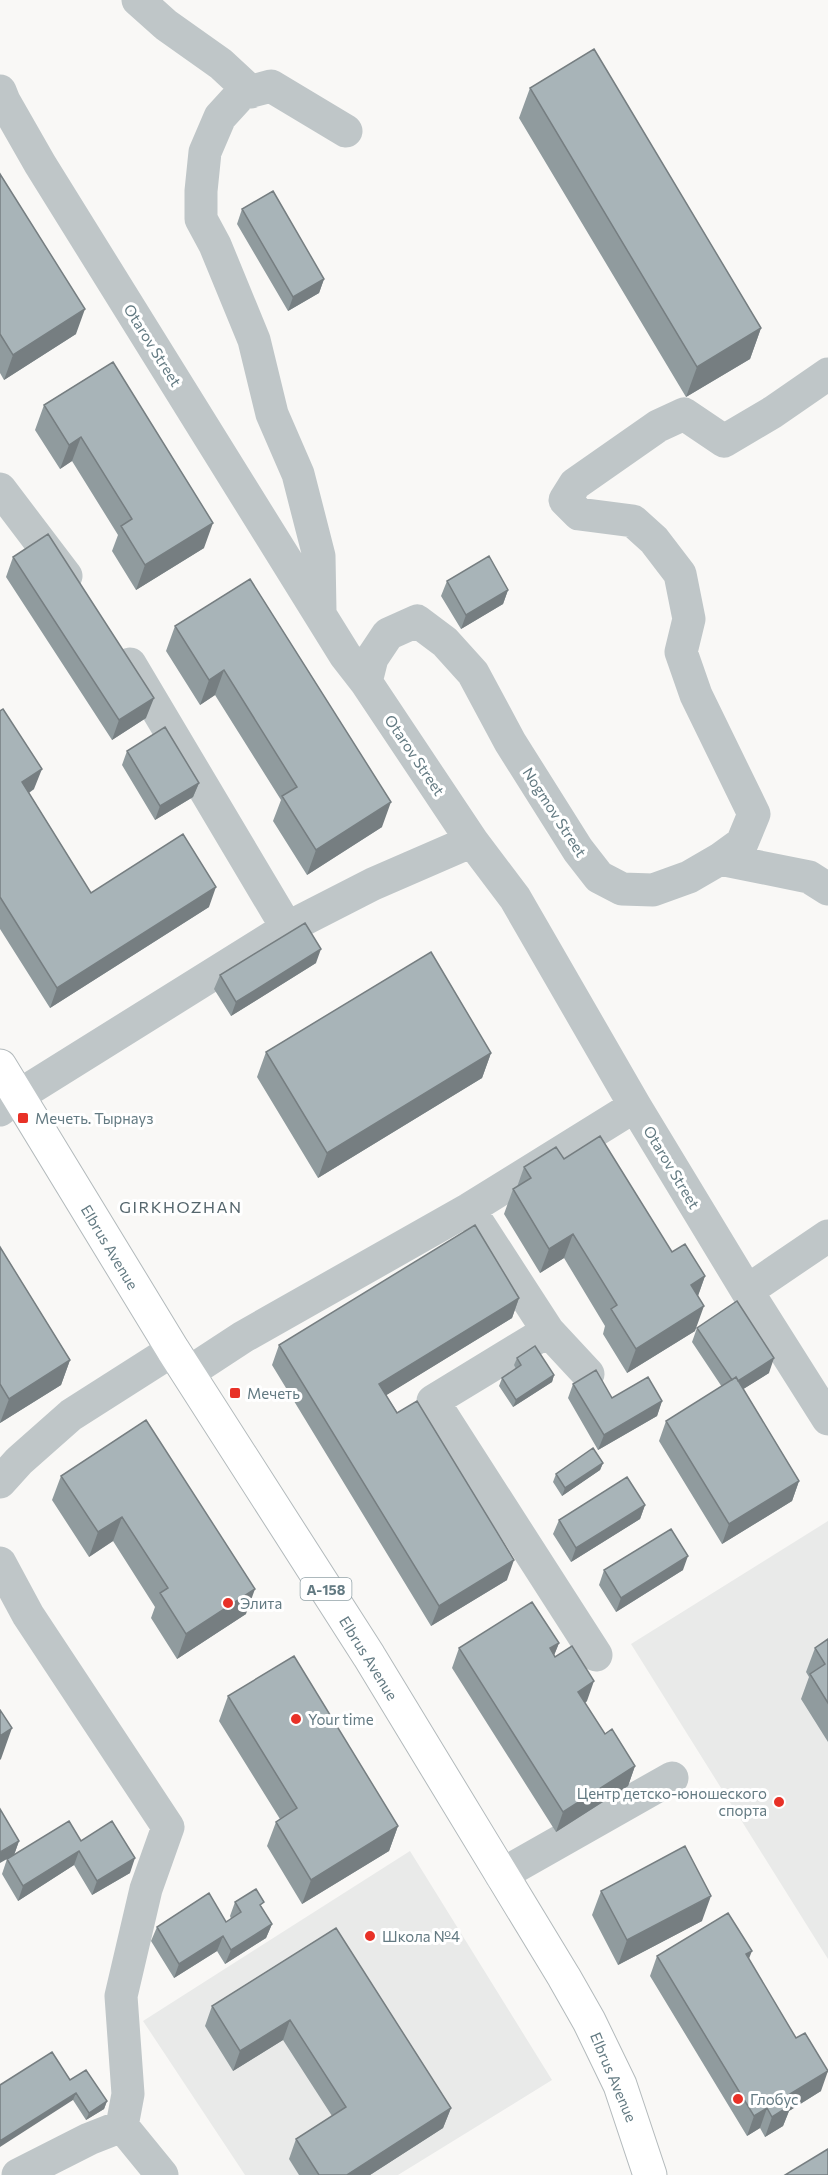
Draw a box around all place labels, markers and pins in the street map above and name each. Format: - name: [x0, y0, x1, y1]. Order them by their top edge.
- place label: Мечеть. Тырнауз: [35, 1109, 153, 1127]
- marker: Мечеть. Тырнауз: [16, 1111, 30, 1125]
- place label: Мечеть: [247, 1384, 300, 1402]
- marker: Мечеть: [228, 1386, 242, 1400]
- place label: Элита: [240, 1594, 282, 1612]
- marker: Элита: [221, 1596, 235, 1610]
- place label: Your time: [308, 1710, 374, 1728]
- marker: Your time: [289, 1712, 303, 1726]
- place label: Центр детско-юношеского спорта: [577, 1784, 767, 1819]
- marker: Центр детско-юношеского спорта: [772, 1795, 786, 1809]
- place label: Школа №4: [382, 1927, 460, 1945]
- marker: Школа №4: [363, 1929, 377, 1943]
- place label: Глобус: [750, 2090, 798, 2108]
- marker: Глобус: [731, 2092, 745, 2106]

